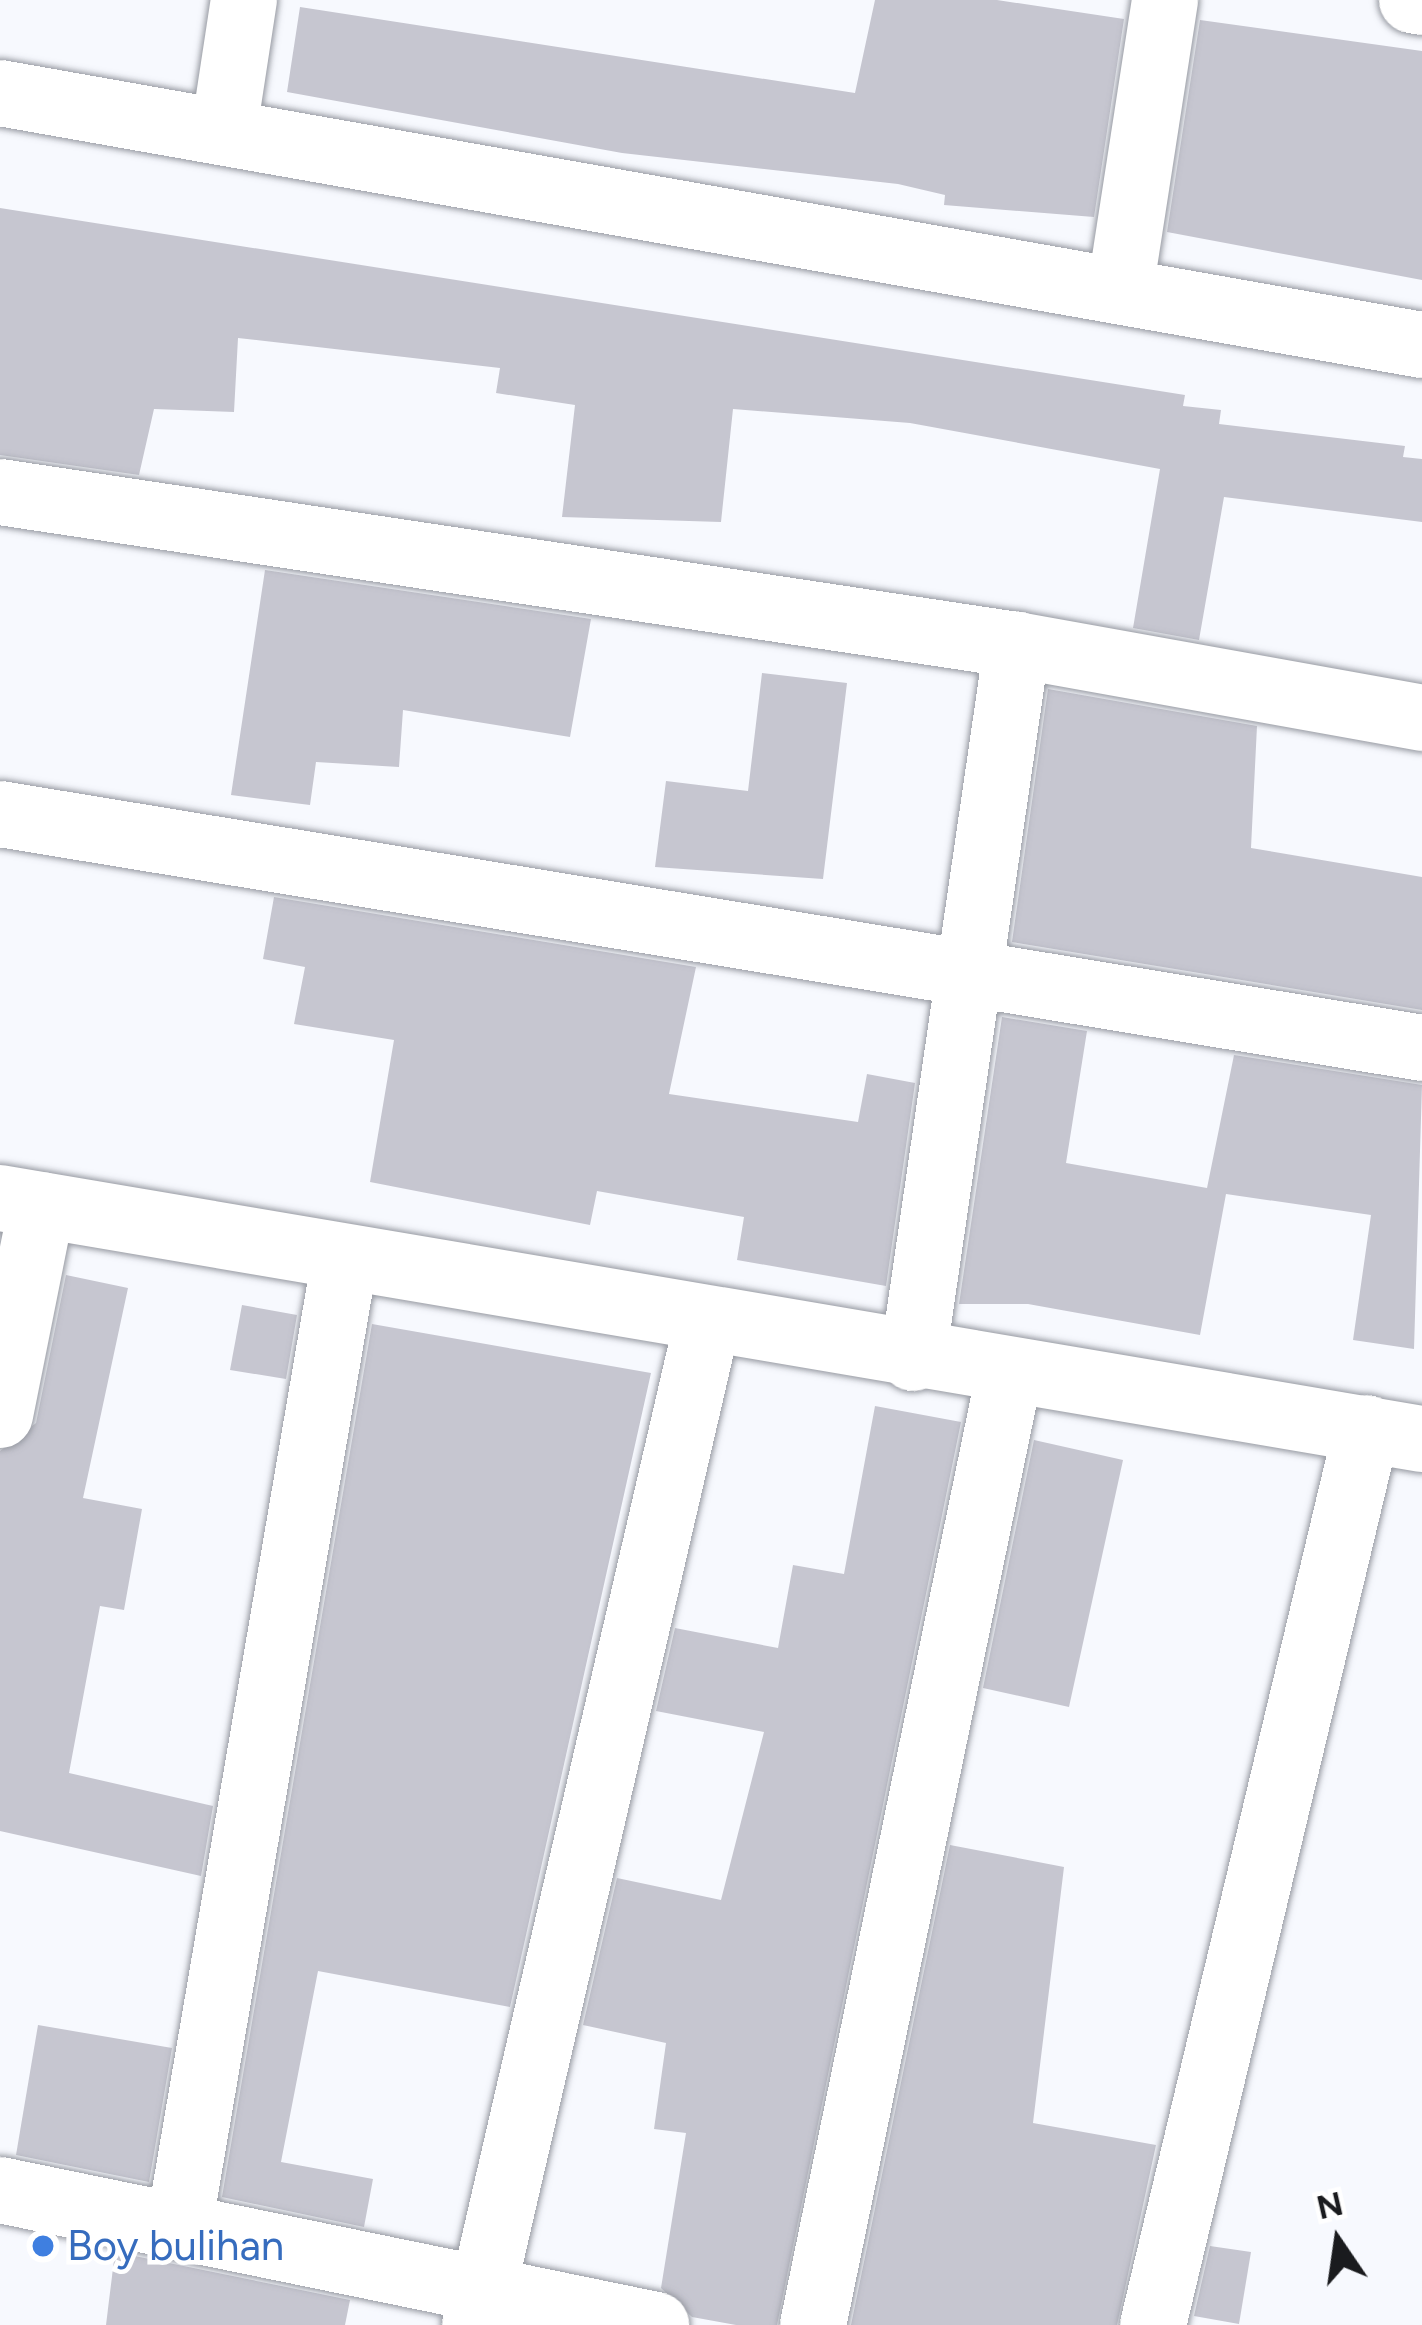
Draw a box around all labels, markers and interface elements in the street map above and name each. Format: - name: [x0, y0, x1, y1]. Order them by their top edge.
- north arrow: [1278, 2181, 1398, 2301]
- text: N: [1313, 2184, 1347, 2227]
- place label: Boy bulihan: [67, 2221, 284, 2271]
- marker: Boy bulihan: [30, 2233, 56, 2259]

